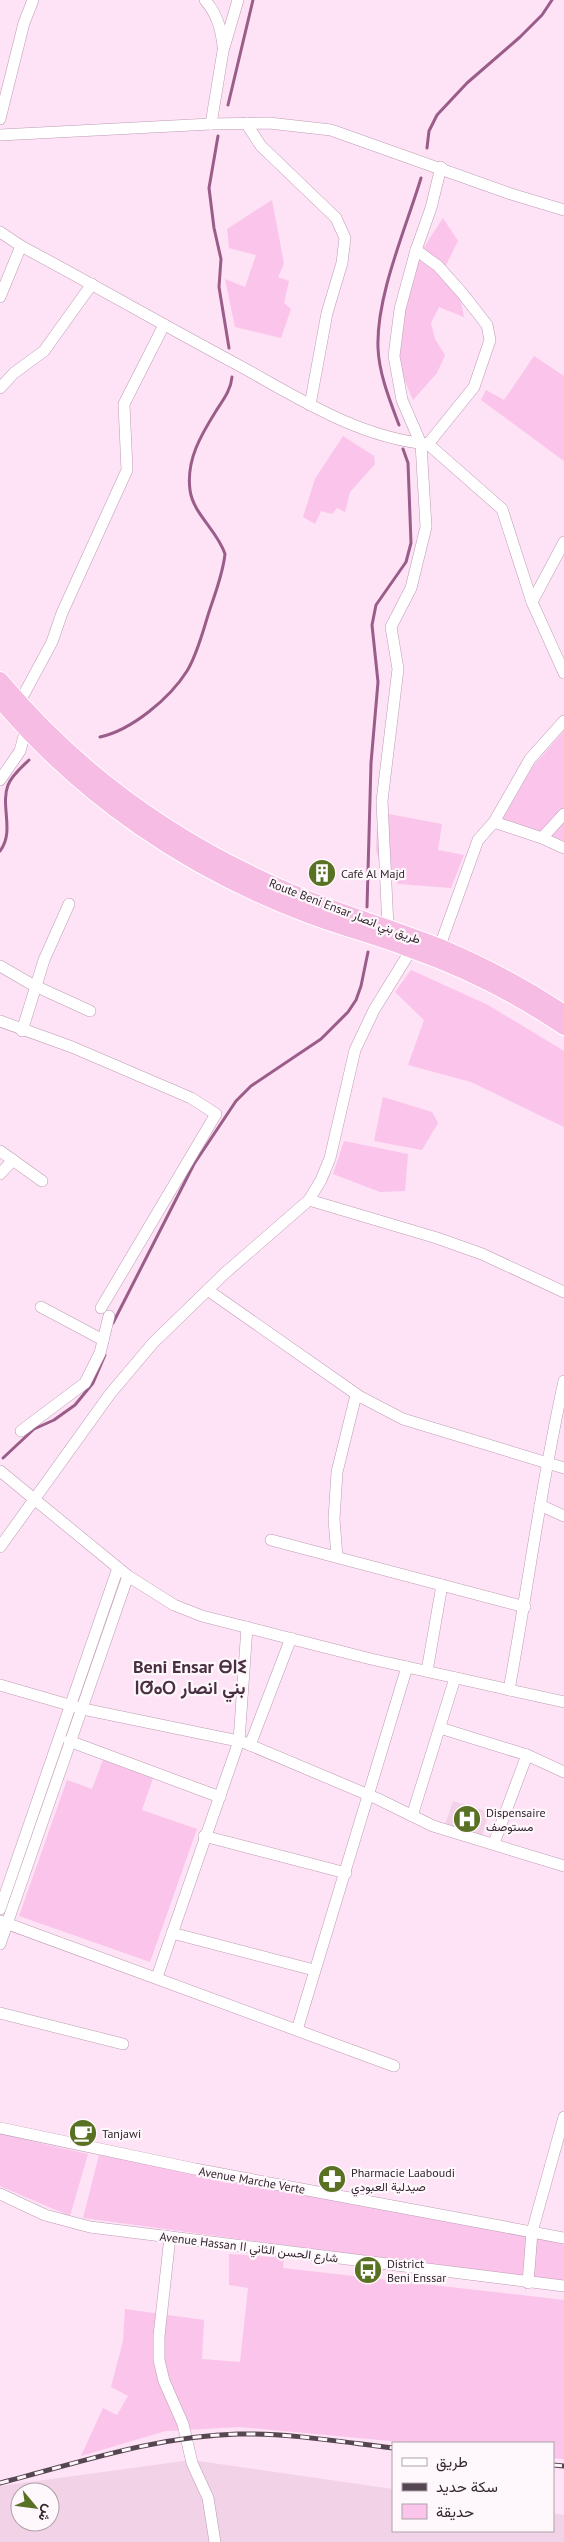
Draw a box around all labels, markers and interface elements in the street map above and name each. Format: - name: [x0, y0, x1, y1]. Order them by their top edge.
- building icon: Café Al Majd: [307, 858, 337, 888]
- place label: Café Al Majd: [341, 866, 405, 881]
- street label: Route Beni Ensar طريق بني انصار: [266, 875, 423, 950]
- district label: Beni Ensar ⴱⵏⵉ ⵏⵚⴰⵔ بني انصار: [133, 1655, 247, 1703]
- hospital icon: Dispensaire مستوصف: [452, 1804, 482, 1834]
- place label: Dispensaire مستوصف: [486, 1805, 546, 1835]
- cafe icon: Tanjawi: [68, 2118, 98, 2148]
- place label: Tanjawi: [102, 2126, 141, 2141]
- street label: Avenue Marche Verte: [198, 2163, 306, 2197]
- pharmacy icon: Pharmacie Laaboudi صيدلية العبودي: [317, 2164, 347, 2194]
- place label: Pharmacie Laaboudi صيدلية العبودي: [351, 2165, 455, 2197]
- street label: Avenue Hassan II شارع الحسن الثاني: [159, 2229, 339, 2268]
- bus stop icon: District Beni Enssar: [353, 2255, 383, 2285]
- place label: District Beni Enssar: [387, 2256, 446, 2285]
- legend: [392, 2442, 554, 2532]
- text: طريق: [436, 2452, 468, 2472]
- text: سكة حديد: [436, 2477, 498, 2496]
- north arrow: [10, 2482, 60, 2532]
- text: ش: [34, 2502, 58, 2525]
- text: حديقة: [436, 2502, 474, 2521]

